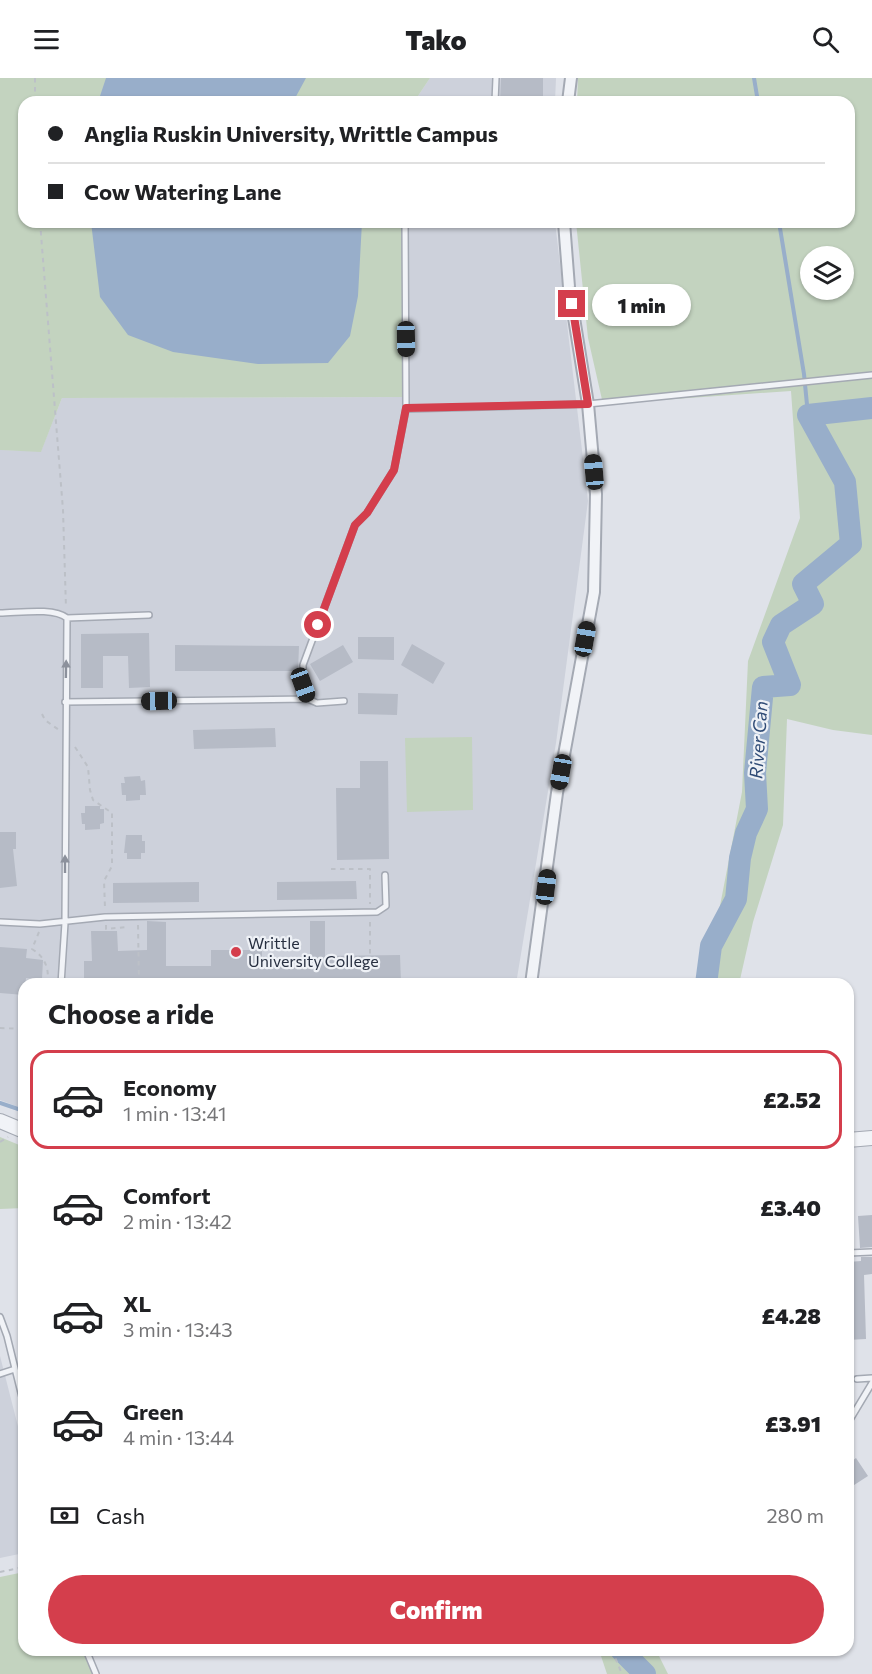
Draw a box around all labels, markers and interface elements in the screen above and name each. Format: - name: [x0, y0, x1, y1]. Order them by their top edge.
- icon: menu: [30, 23, 63, 56]
- text: Tako: [405, 23, 467, 56]
- icon: search: [809, 23, 842, 56]
- text: Anglia Ruskin University, Writtle Campus: [84, 120, 498, 147]
- text: Cow Watering Lane: [84, 178, 281, 205]
- map controls: [800, 246, 854, 300]
- button: layers: [800, 246, 854, 300]
- callout: 1 min: [593, 283, 692, 325]
- route end: [558, 290, 585, 317]
- text: 1 min: [617, 293, 666, 317]
- car: [397, 321, 415, 357]
- car: [583, 453, 605, 491]
- route start: [304, 611, 331, 638]
- car: [573, 620, 597, 658]
- one-way arrow: [61, 660, 70, 679]
- car: [288, 665, 318, 705]
- car: [141, 692, 177, 710]
- water label: River Can: [744, 700, 772, 780]
- car: [549, 753, 573, 791]
- one-way arrow: [60, 855, 70, 874]
- car: [535, 868, 557, 906]
- place label: Writtle University College: [248, 933, 379, 970]
- marker: Writtle University College: [229, 945, 243, 959]
- text: Choose a ride: [48, 997, 214, 1030]
- icon: car: [51, 1073, 105, 1127]
- text: Economy: [123, 1074, 217, 1101]
- text: £2.52: [763, 1086, 821, 1113]
- text: 1 min · 13:41: [123, 1101, 226, 1125]
- icon: car: [51, 1181, 105, 1235]
- text: Comfort: [123, 1182, 211, 1209]
- text: £3.40: [760, 1194, 821, 1221]
- text: 2 min · 13:42: [123, 1209, 232, 1233]
- icon: car: [51, 1289, 105, 1343]
- text: XL: [123, 1290, 151, 1317]
- text: £4.28: [761, 1302, 821, 1329]
- text: 3 min · 13:43: [123, 1317, 233, 1341]
- icon: car: [51, 1397, 105, 1451]
- text: Green: [123, 1398, 184, 1425]
- text: £3.91: [765, 1410, 821, 1437]
- text: 4 min · 13:44: [123, 1425, 234, 1449]
- icon: cash: [48, 1499, 81, 1532]
- text: Cash: [96, 1502, 145, 1529]
- text: 280 m: [766, 1503, 824, 1527]
- button: Confirm: [48, 1575, 824, 1644]

